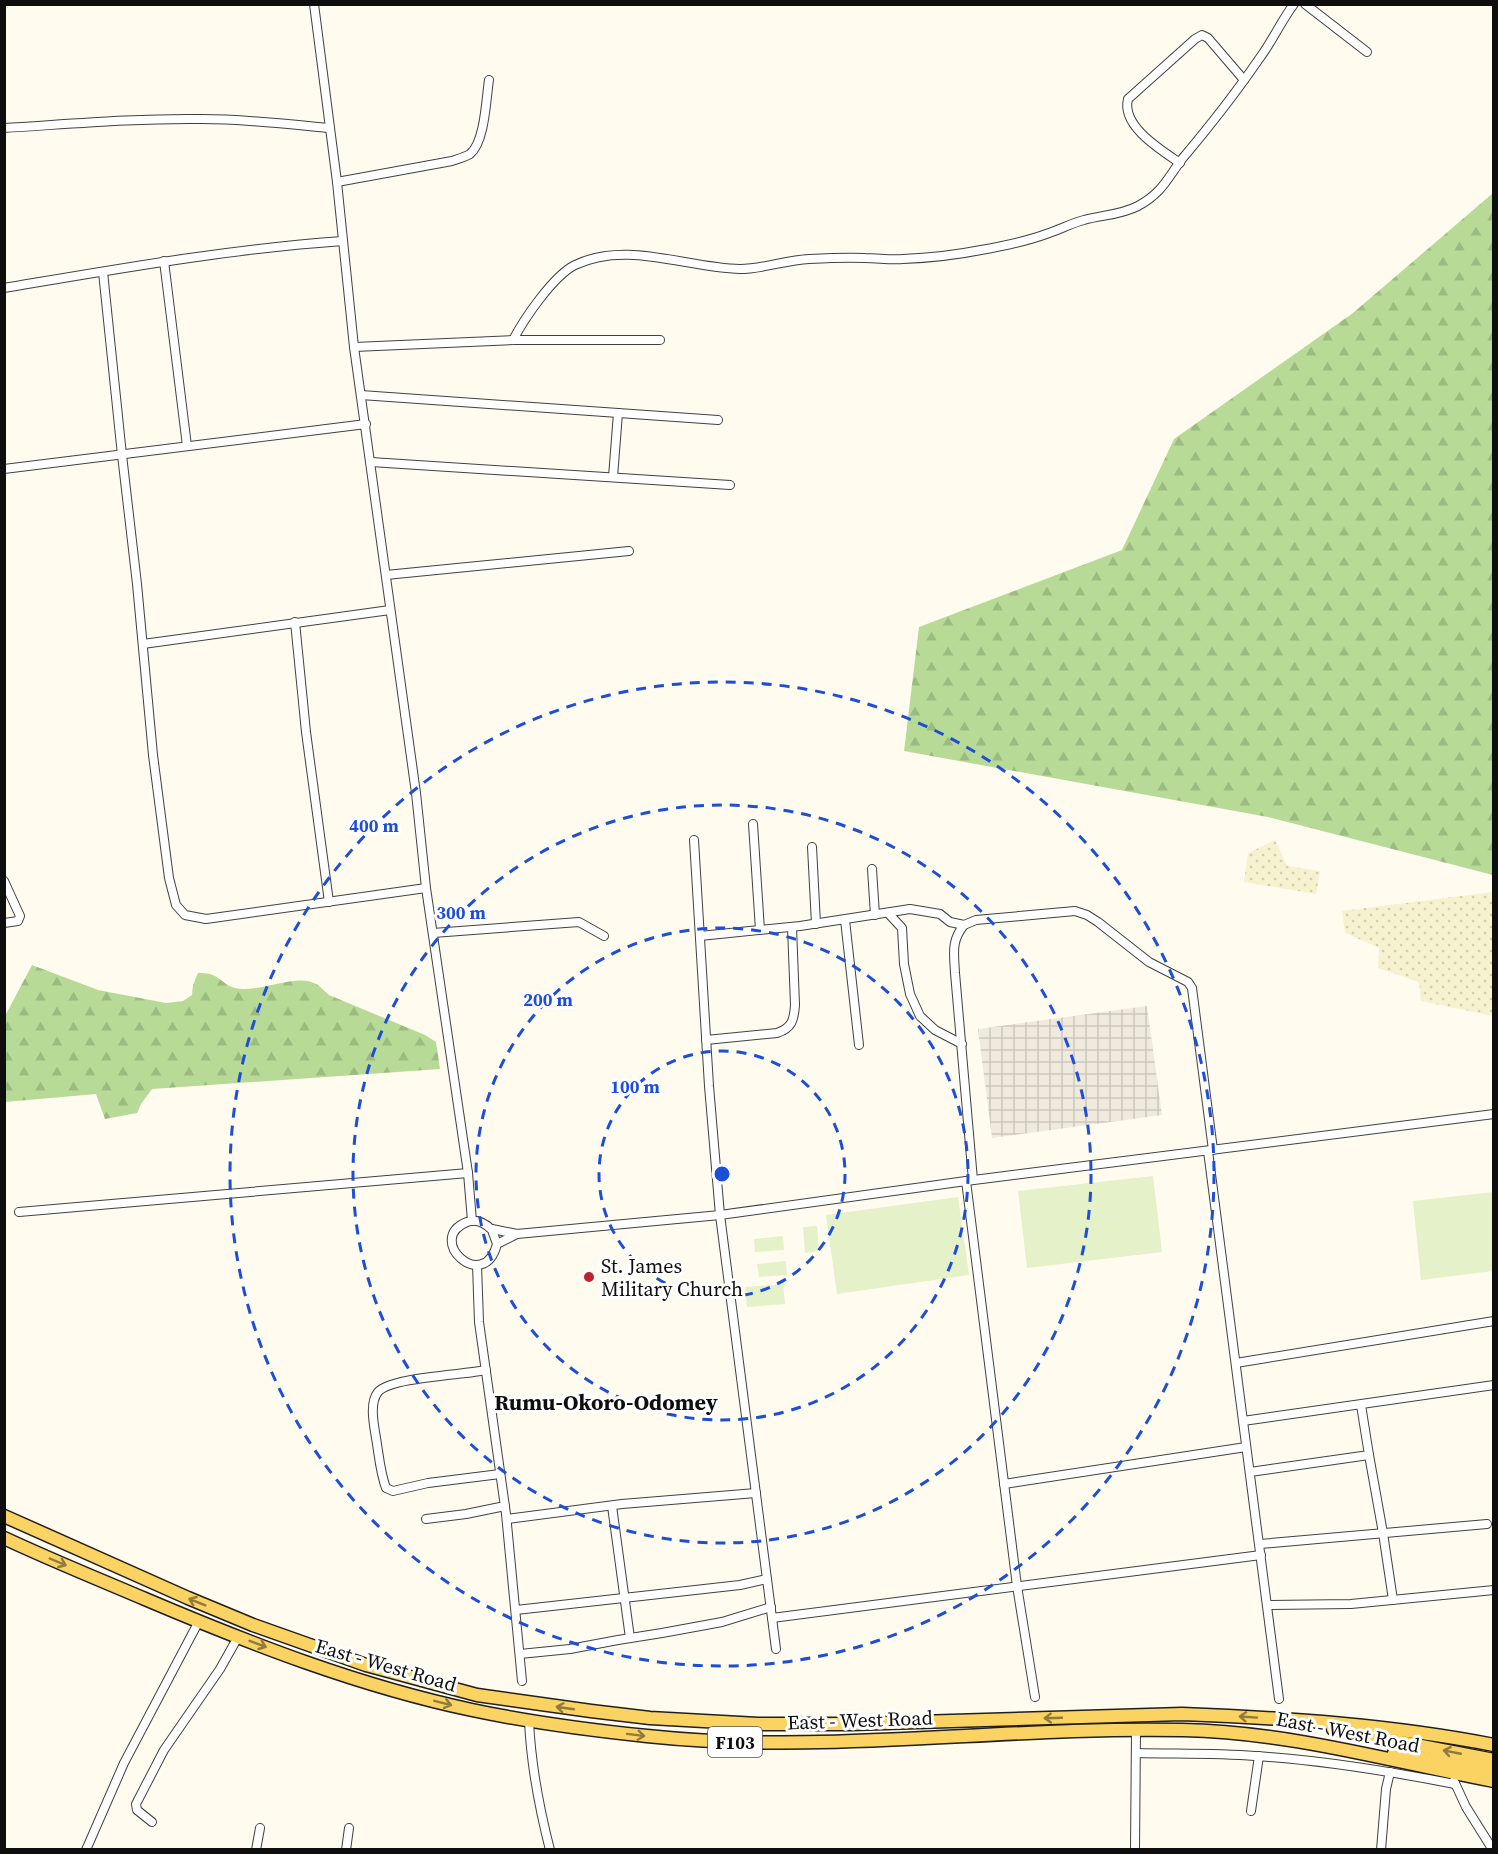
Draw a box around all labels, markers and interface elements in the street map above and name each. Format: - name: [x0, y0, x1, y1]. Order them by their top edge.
- text: 400 m: [349, 813, 399, 838]
- text: 300 m: [436, 900, 486, 925]
- text: 200 m: [523, 987, 573, 1012]
- text: 100 m: [610, 1074, 660, 1099]
- centre of rings: [712, 1164, 732, 1184]
- place label: St. James Military Church: [601, 1252, 743, 1303]
- marker: St. James Military Church: [582, 1270, 596, 1284]
- district label: Rumu-Okoro-Odomey: [494, 1387, 718, 1417]
- one-way arrow: [48, 1557, 67, 1568]
- one-way arrow: [189, 1596, 207, 1607]
- street label: East - West Road: [312, 1631, 460, 1699]
- one-way arrow: [248, 1640, 267, 1651]
- one-way arrow: [434, 1698, 453, 1710]
- one-way arrow: [556, 1702, 575, 1713]
- street label: East - West Road: [787, 1703, 934, 1737]
- street label: East - West Road: [1274, 1704, 1423, 1760]
- one-way arrow: [1238, 1711, 1258, 1722]
- one-way arrow: [1044, 1712, 1064, 1723]
- road number: F103: [708, 1727, 762, 1757]
- one-way arrow: [625, 1730, 645, 1741]
- one-way arrow: [1443, 1746, 1462, 1757]

